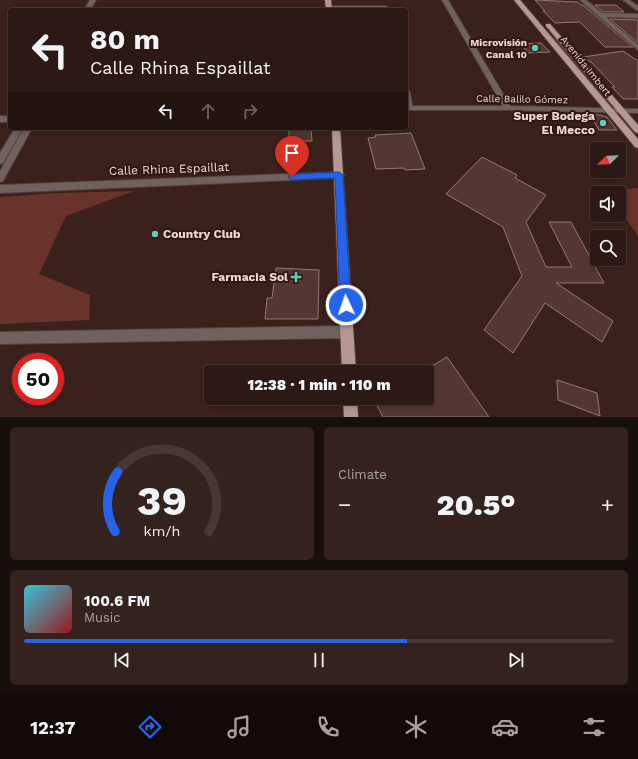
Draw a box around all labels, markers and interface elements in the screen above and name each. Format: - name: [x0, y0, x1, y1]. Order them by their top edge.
- text: 80 m: [90, 23, 160, 56]
- icon: left: [24, 24, 76, 76]
- street label: Avenida Imbert: [559, 34, 614, 99]
- place label: Microvisión Canal 10: [470, 37, 527, 60]
- marker: Microvisión Canal 10: [530, 43, 540, 53]
- text: Calle Rhina Espaillat: [90, 57, 271, 78]
- street label: Calle Balilo Gómez: [476, 93, 568, 105]
- icon: left: [155, 100, 177, 122]
- icon: ahead: [197, 100, 219, 122]
- icon: right: [239, 100, 261, 122]
- place label: Super Bodega El Mecco: [513, 109, 595, 137]
- marker: Super Bodega El Mecco: [598, 118, 608, 128]
- pin: [275, 136, 309, 177]
- icon: arrive: [281, 142, 303, 164]
- north arrow: [590, 142, 626, 178]
- map controls: [590, 142, 626, 266]
- street label: Calle Rhina Espaillat: [109, 160, 229, 178]
- button: sound: [590, 186, 626, 222]
- place label: Country Club: [163, 227, 241, 241]
- marker: Country Club: [150, 229, 160, 239]
- button: search: [590, 230, 626, 266]
- place label: Farmacia Sol: [211, 270, 288, 284]
- marker: Farmacia Sol: [291, 272, 301, 282]
- position arrow: [325, 284, 367, 326]
- speed limit sign: 50: [12, 353, 64, 405]
- text: 12:38 · 1 min · 110 m: [247, 376, 391, 394]
- text: Climate: [338, 467, 387, 482]
- text: 39: [137, 475, 187, 524]
- text: 20.5°: [436, 487, 516, 522]
- text: −: [338, 492, 351, 517]
- text: +: [601, 492, 614, 517]
- text: km/h: [144, 522, 180, 538]
- text: 100.6 FM: [84, 592, 150, 610]
- text: Music: [84, 610, 121, 625]
- icon: previous: [111, 649, 133, 671]
- icon: pause: [308, 649, 330, 671]
- icon: next: [505, 649, 527, 671]
- icon: directions: [136, 713, 164, 741]
- icon: music: [225, 713, 253, 741]
- icon: phone: [314, 713, 342, 741]
- icon: climate: [402, 713, 430, 741]
- icon: car: [491, 713, 519, 741]
- icon: filters: [580, 713, 608, 741]
- text: 12:37: [30, 717, 75, 738]

